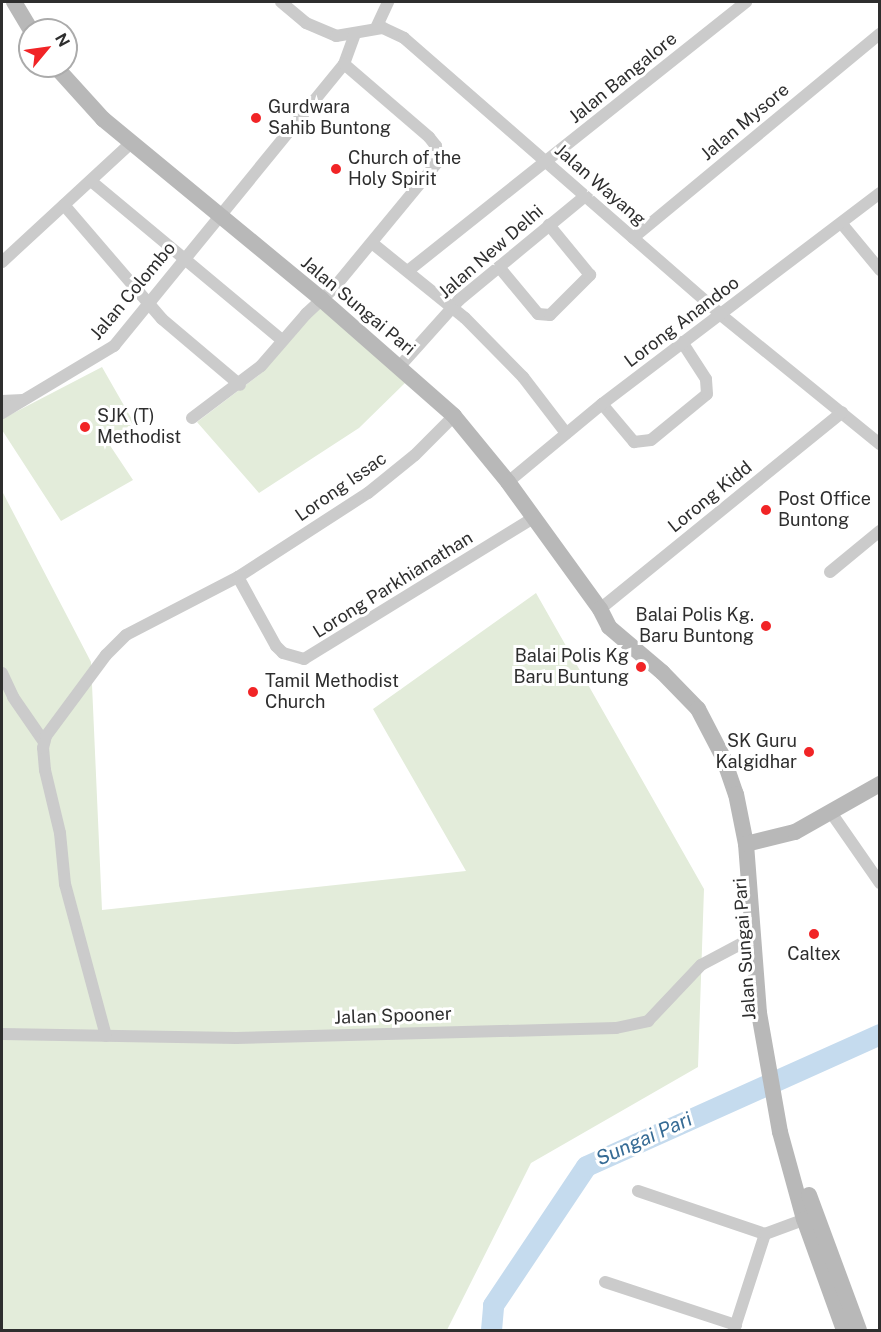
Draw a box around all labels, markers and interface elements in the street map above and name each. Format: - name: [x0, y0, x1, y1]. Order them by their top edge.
- north arrow: [18, 18, 78, 78]
- street label: Jalan Bangalore: [565, 28, 681, 128]
- text: N: [51, 30, 74, 50]
- street label: Jalan Mysore: [696, 79, 794, 165]
- place label: Gurdwara Sahib Buntong: [268, 97, 391, 140]
- marker: Gurdwara Sahib Buntong: [249, 111, 263, 125]
- street label: Jalan Wayang: [550, 139, 650, 231]
- place label: Church of the Holy Spirit: [348, 148, 462, 190]
- marker: Church of the Holy Spirit: [329, 162, 343, 176]
- street label: Jalan New Delhi: [434, 201, 548, 303]
- street label: Jalan Colombo: [86, 238, 180, 344]
- street label: Jalan Sungai Pari: [296, 252, 420, 360]
- street label: Lorong Anandoo: [620, 272, 744, 372]
- place label: SJK (T) Methodist: [97, 406, 181, 448]
- marker: SJK (T) Methodist: [78, 420, 92, 434]
- street label: Lorong Issac: [291, 448, 391, 526]
- street label: Lorong Kidd: [664, 457, 756, 537]
- place label: Post Office Buntong: [778, 489, 871, 532]
- marker: Post Office Buntong: [759, 503, 773, 517]
- street label: Lorong Parkhianathan: [309, 527, 477, 643]
- place label: Balai Polis Kg. Baru Buntong: [636, 605, 754, 648]
- marker: Balai Polis Kg. Baru Buntong: [759, 619, 773, 633]
- place label: Balai Polis Kg Baru Buntung: [513, 646, 629, 688]
- marker: Balai Polis Kg Baru Buntung: [634, 660, 648, 674]
- place label: Tamil Methodist Church: [265, 671, 399, 714]
- marker: Tamil Methodist Church: [246, 685, 260, 699]
- place label: SK Guru Kalgidhar: [715, 731, 797, 774]
- marker: SK Guru Kalgidhar: [802, 745, 816, 759]
- street label: Jalan Sungai Pari: [729, 877, 761, 1021]
- marker: Caltex: [807, 927, 821, 941]
- place label: Caltex: [787, 943, 841, 965]
- street label: Jalan Spooner: [334, 1003, 452, 1029]
- water label: Sungai Pari: [592, 1107, 696, 1171]

